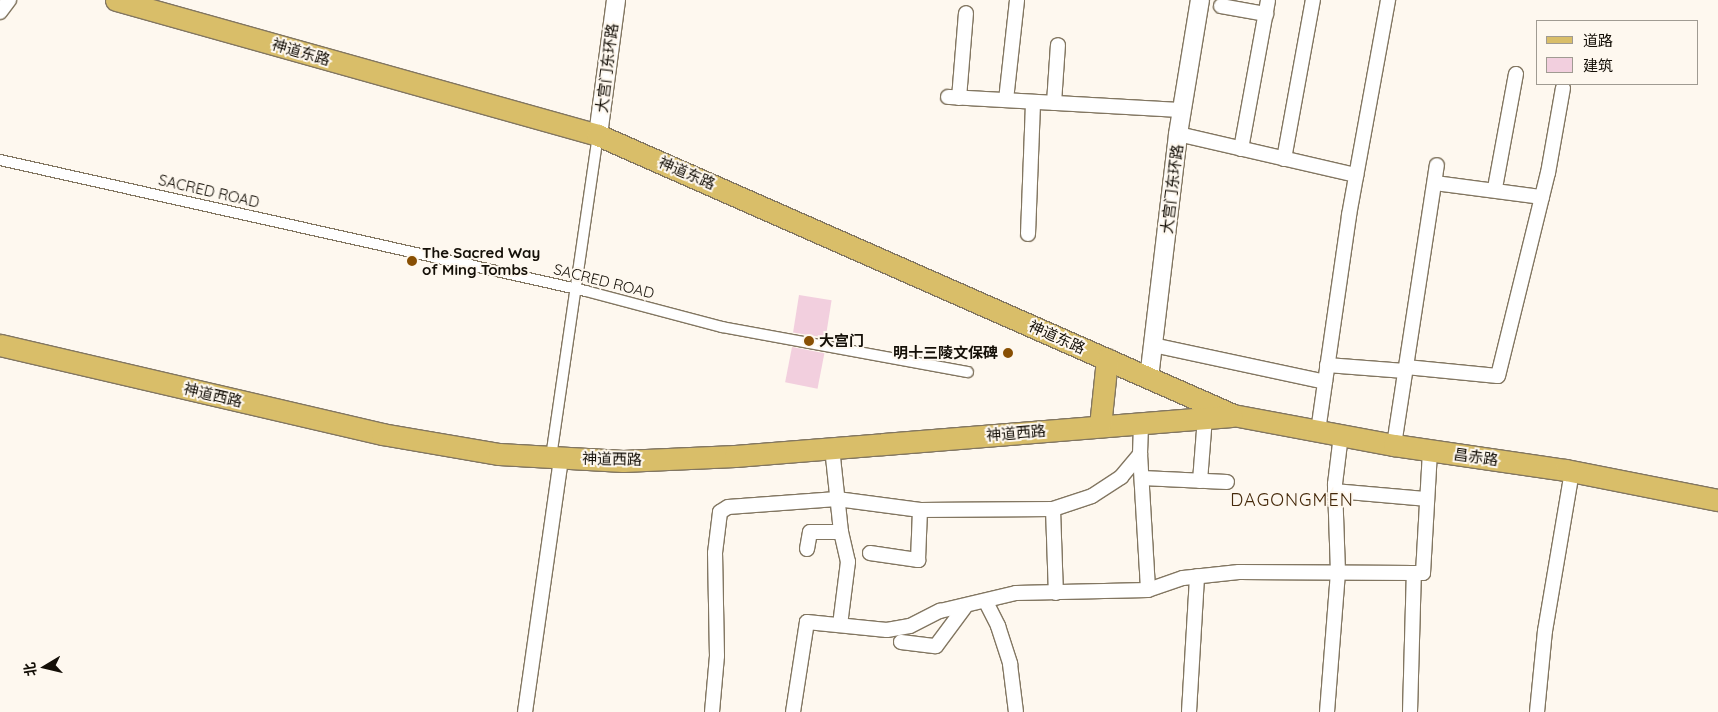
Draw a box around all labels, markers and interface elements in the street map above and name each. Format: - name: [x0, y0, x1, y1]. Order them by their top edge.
- legend: [1536, 20, 1698, 85]
- street label: 大宫门东环路: [593, 22, 621, 114]
- text: 道路: [1583, 31, 1613, 50]
- street label: 神道东路: [270, 35, 332, 69]
- text: 建筑: [1583, 56, 1613, 75]
- street label: 大宫门东环路: [1158, 143, 1186, 235]
- street label: 神道东路: [656, 153, 718, 193]
- street label: SACRED ROAD: [157, 171, 261, 211]
- place label: The Sacred Way of Ming Tombs: [422, 243, 540, 278]
- marker: The Sacred Way of Ming Tombs: [406, 255, 418, 267]
- street label: SACRED ROAD: [552, 260, 656, 302]
- street label: 神道东路: [1026, 317, 1088, 357]
- place label: 大宫门: [819, 332, 864, 350]
- marker: 大宫门: [803, 335, 815, 347]
- place label: 明十三陵文保碑: [893, 344, 998, 362]
- marker: 明十三陵文保碑: [1002, 347, 1014, 359]
- street label: 神道西路: [182, 379, 244, 411]
- street label: 神道西路: [985, 421, 1047, 445]
- street label: 昌赤路: [1452, 445, 1500, 469]
- street label: 神道西路: [582, 449, 642, 469]
- district label: DAGONGMEN: [1229, 489, 1355, 511]
- north arrow: [20, 642, 70, 692]
- text: 北: [20, 661, 40, 678]

